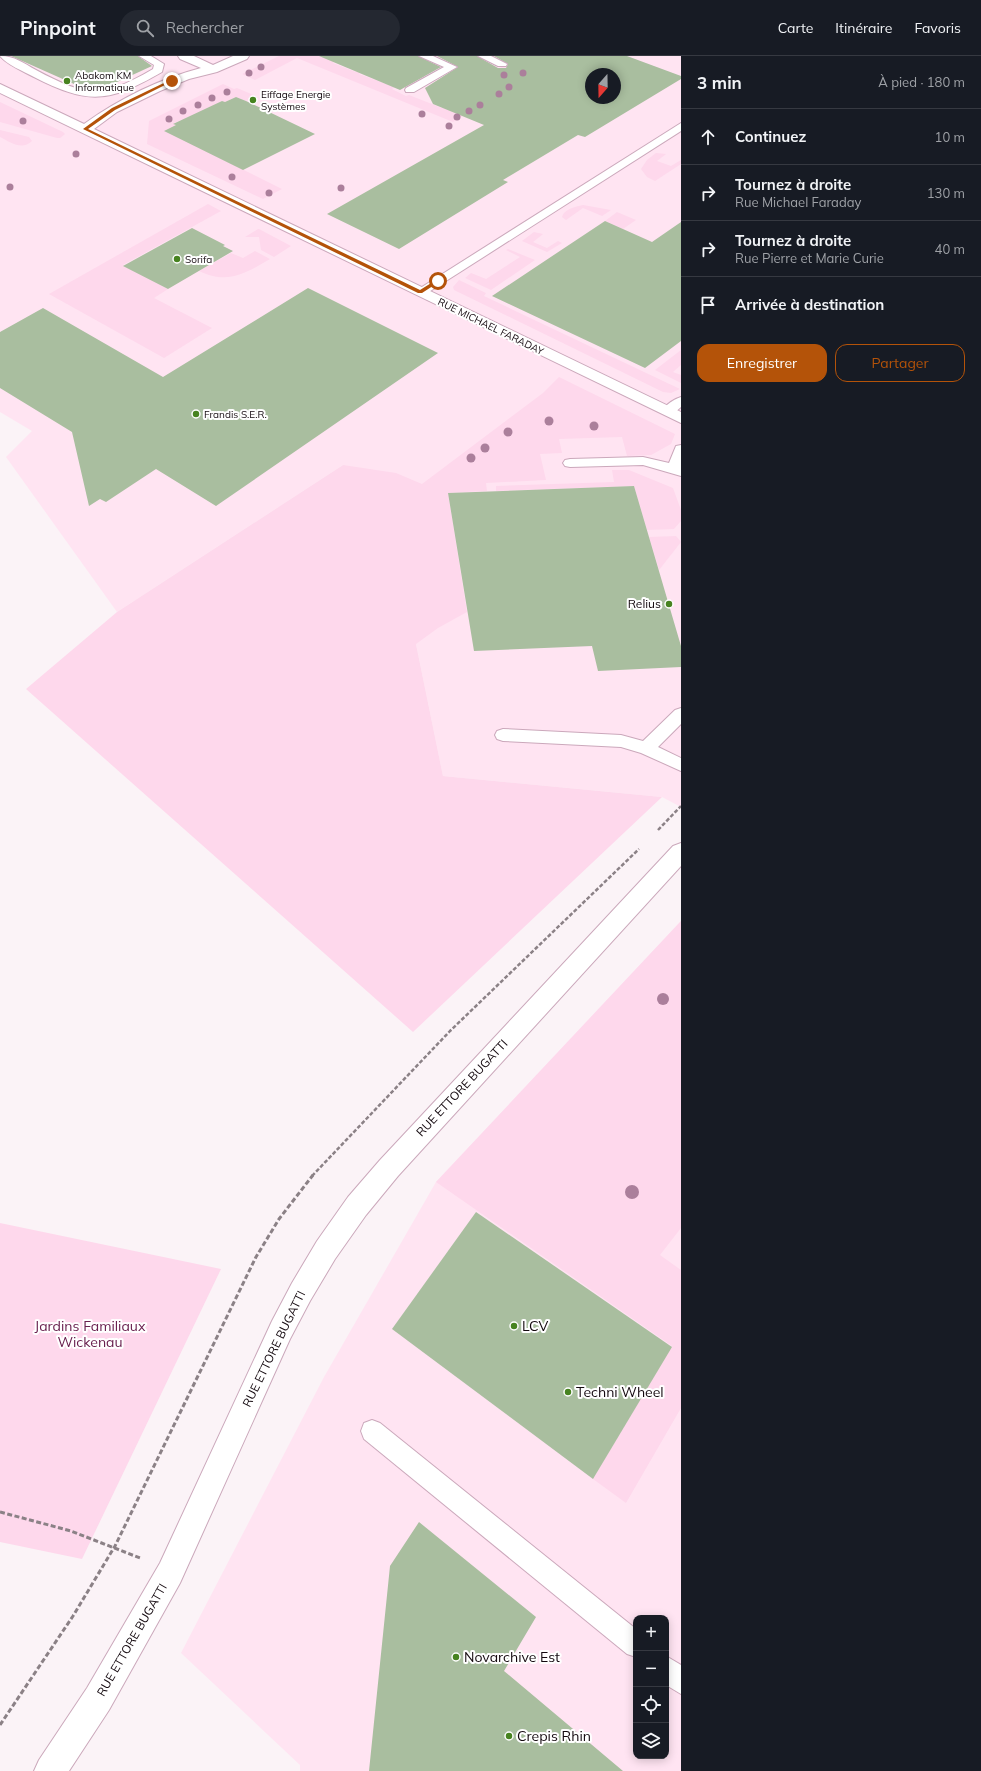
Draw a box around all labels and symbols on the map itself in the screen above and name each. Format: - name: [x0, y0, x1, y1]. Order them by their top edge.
- north arrow: [585, 68, 621, 104]
- place label: Abakom KM Informatique: [75, 69, 134, 94]
- route end: [163, 72, 181, 90]
- marker: Abakom KM Informatique: [62, 76, 72, 86]
- place label: Eiffage Energie Systèmes: [261, 88, 331, 113]
- marker: Eiffage Energie Systèmes: [248, 95, 258, 105]
- place label: Sorifa: [185, 253, 212, 266]
- marker: Sorifa: [172, 254, 182, 264]
- route start: [429, 272, 447, 290]
- street label: RUE MICHAEL FARADAY: [436, 295, 547, 358]
- place label: Frandis S.E.R.: [204, 408, 267, 421]
- marker: Frandis S.E.R.: [191, 409, 201, 419]
- place label: Relius: [628, 596, 661, 611]
- marker: Relius: [664, 599, 674, 609]
- street label: RUE ETTORE BUGATTI: [413, 1036, 511, 1139]
- street label: RUE ETTORE BUGATTI: [239, 1288, 308, 1409]
- park label: Jardins Familiaux Wickenau: [35, 1317, 146, 1351]
- place label: LCV: [522, 1317, 548, 1335]
- marker: LCV: [509, 1321, 519, 1331]
- place label: Techni Wheel: [576, 1383, 664, 1401]
- marker: Techni Wheel: [563, 1387, 573, 1397]
- street label: RUE ETTORE BUGATTI: [93, 1581, 170, 1699]
- place label: Novarchive Est: [464, 1648, 560, 1666]
- marker: Novarchive Est: [451, 1652, 461, 1662]
- place label: Crepis Rhin: [517, 1727, 591, 1745]
- marker: Crepis Rhin: [504, 1731, 514, 1741]

